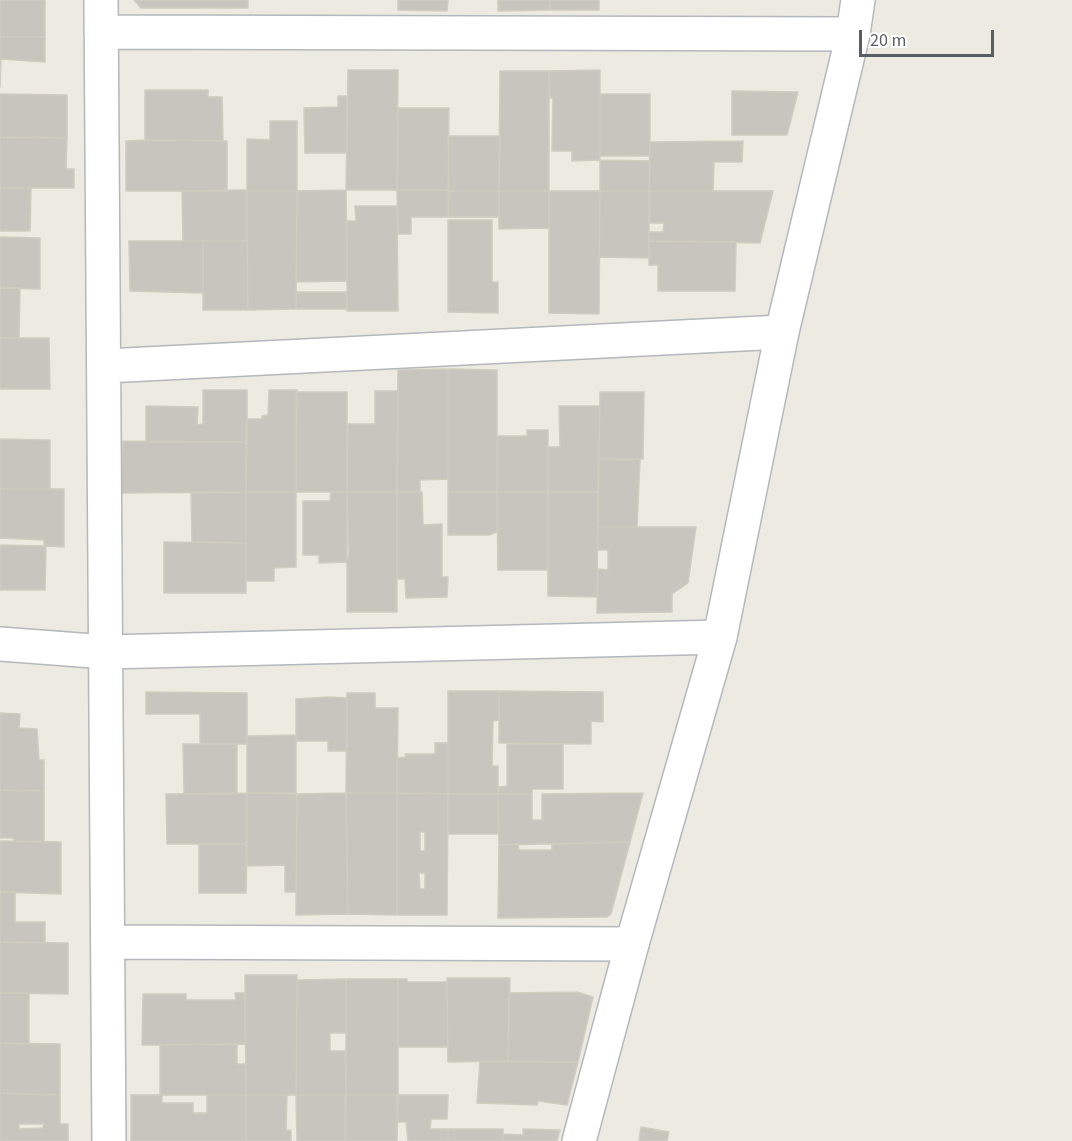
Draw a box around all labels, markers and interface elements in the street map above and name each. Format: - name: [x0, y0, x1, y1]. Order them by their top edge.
- scale bar: [862, 18, 997, 56]
- text: 20 m: [870, 28, 906, 53]

